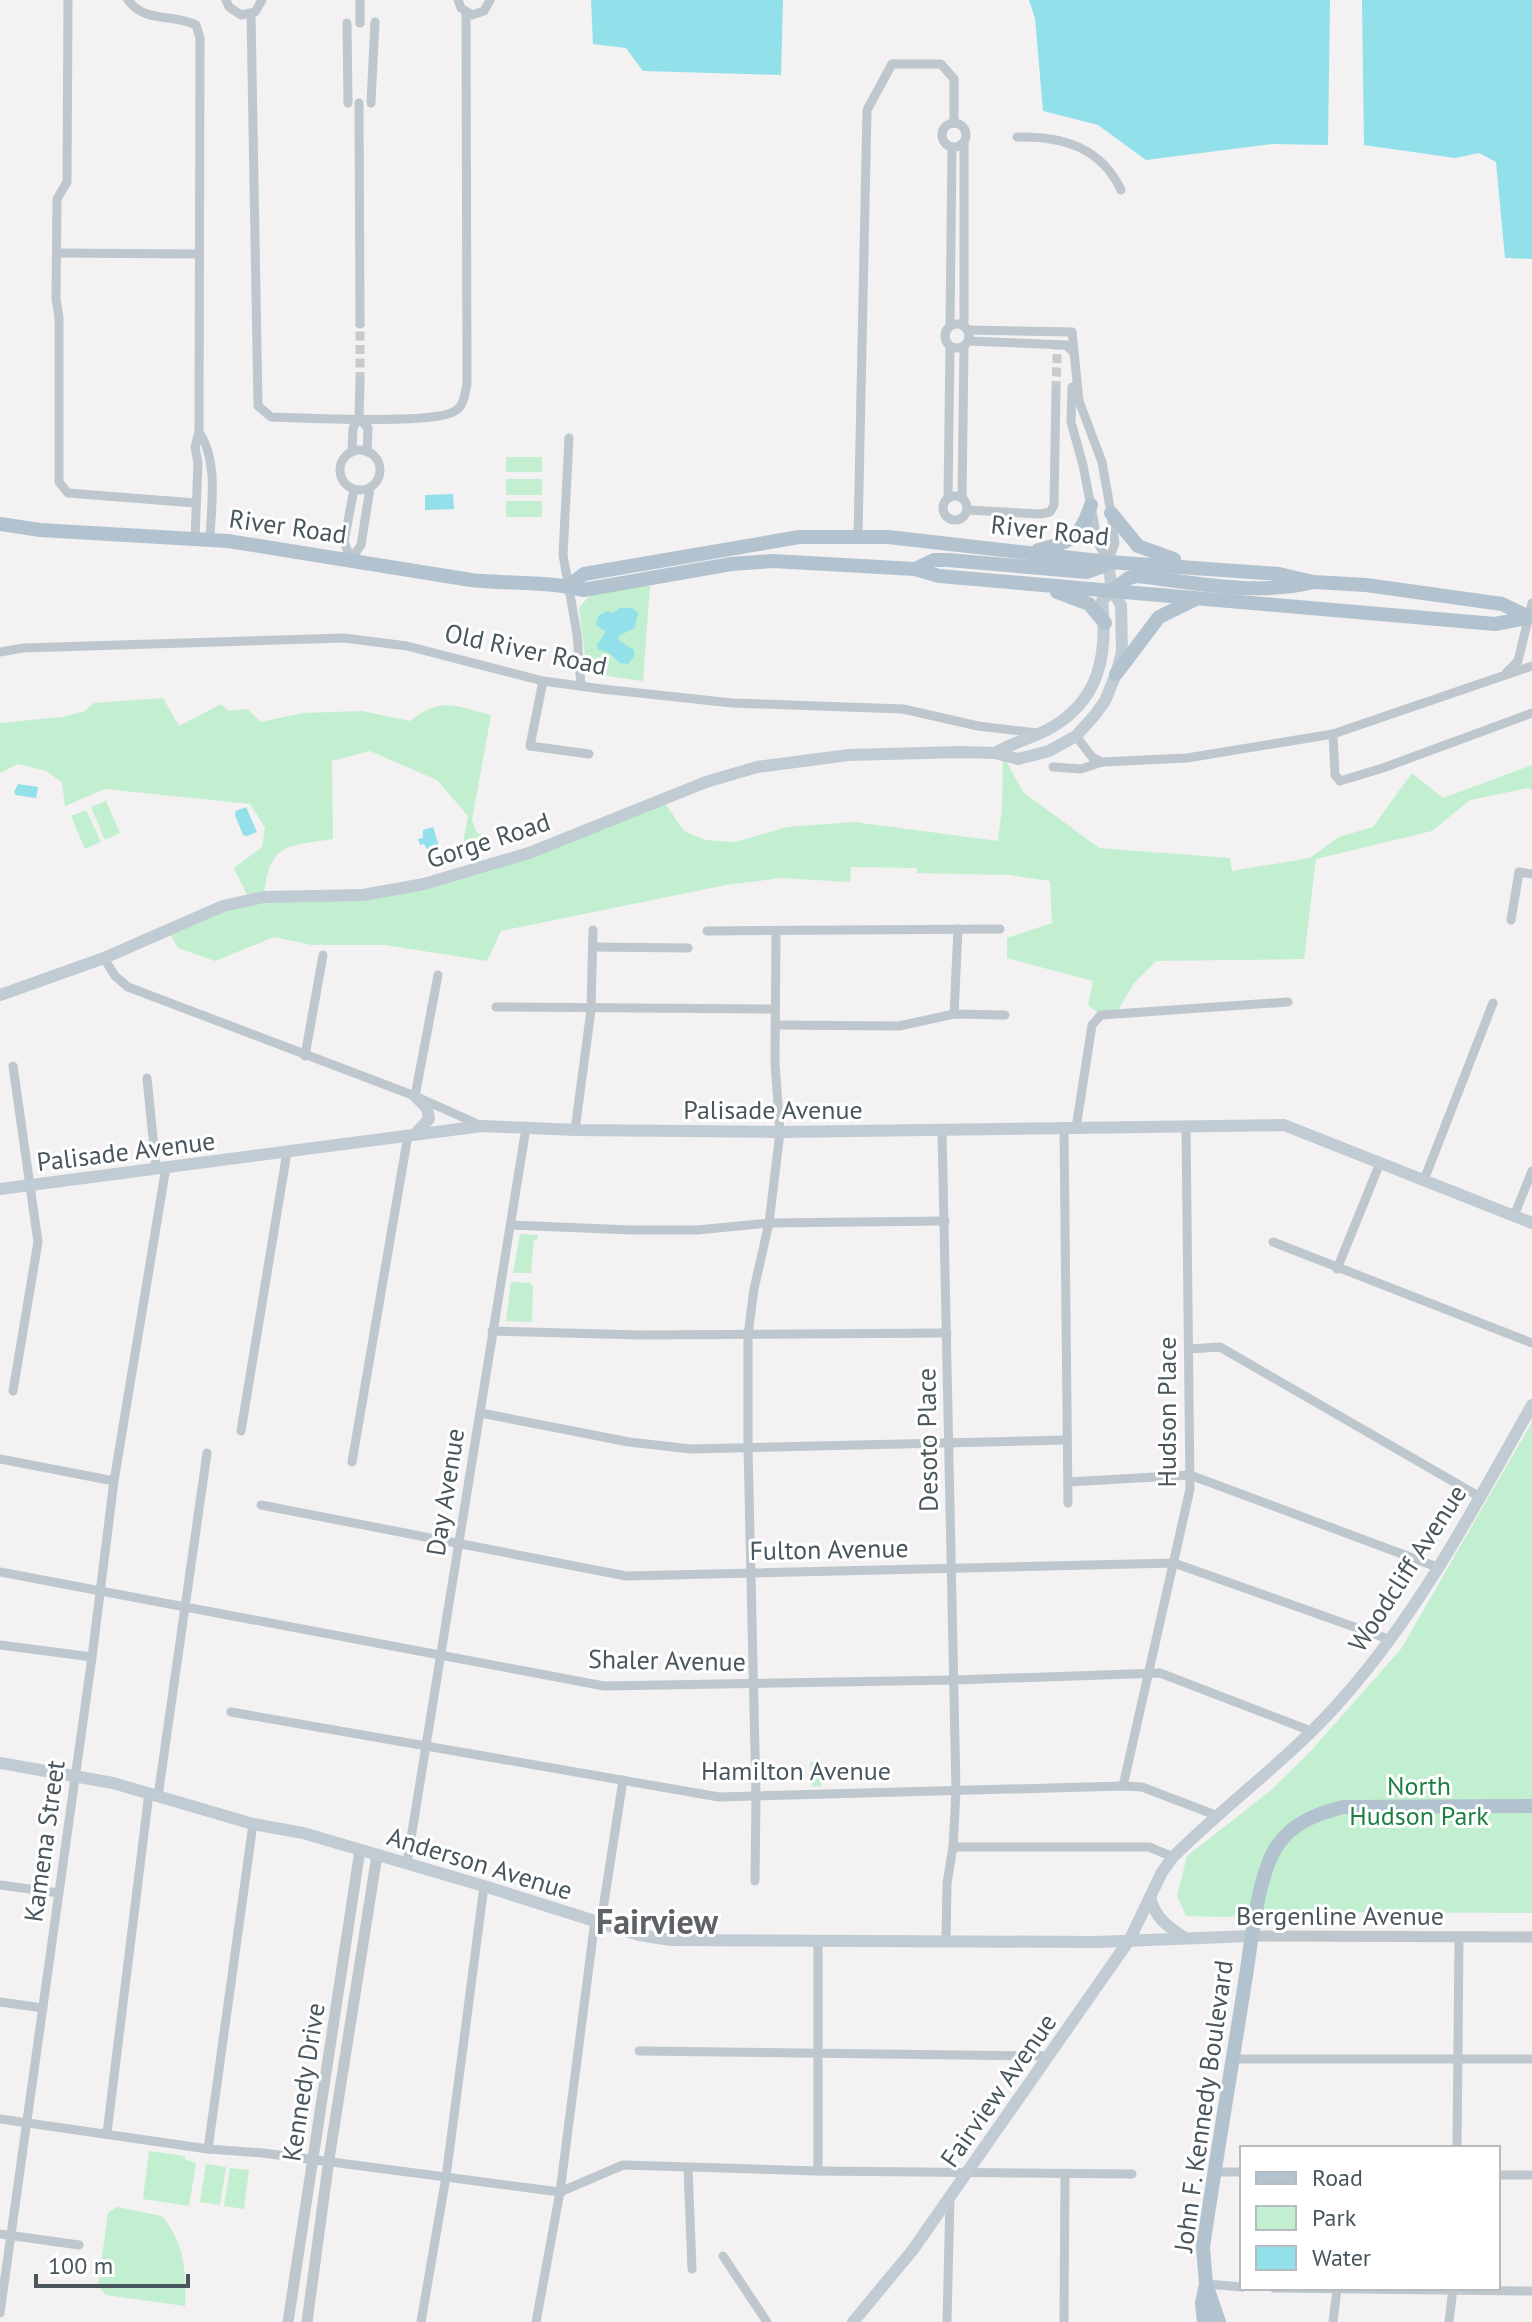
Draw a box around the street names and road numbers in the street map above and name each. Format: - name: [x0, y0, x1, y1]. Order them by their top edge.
- street label: River Road: [227, 501, 349, 551]
- street label: River Road: [989, 507, 1111, 553]
- street label: Old River Road: [442, 616, 610, 682]
- street label: Gorge Road: [422, 805, 554, 875]
- street label: Palisade Avenue: [683, 1093, 863, 1126]
- street label: Palisade Avenue: [35, 1124, 217, 1178]
- street label: Hudson Place: [1150, 1337, 1183, 1487]
- street label: Desoto Place: [909, 1368, 945, 1512]
- street label: Day Avenue: [419, 1426, 471, 1558]
- street label: Woodcliff Avenue: [1341, 1478, 1473, 1658]
- street label: Fulton Avenue: [749, 1531, 909, 1567]
- street label: Shaler Avenue: [588, 1642, 746, 1678]
- street label: Hamilton Avenue: [701, 1754, 891, 1787]
- street label: Kamena Street: [16, 1758, 72, 1924]
- street label: Anderson Avenue: [383, 1819, 577, 1907]
- street label: Bergenline Avenue: [1236, 1899, 1444, 1932]
- street label: John F. Kennedy Boulevard: [1166, 1958, 1240, 2255]
- street label: Kennedy Drive: [274, 2000, 332, 2164]
- street label: Fairview Avenue: [933, 2007, 1063, 2173]

